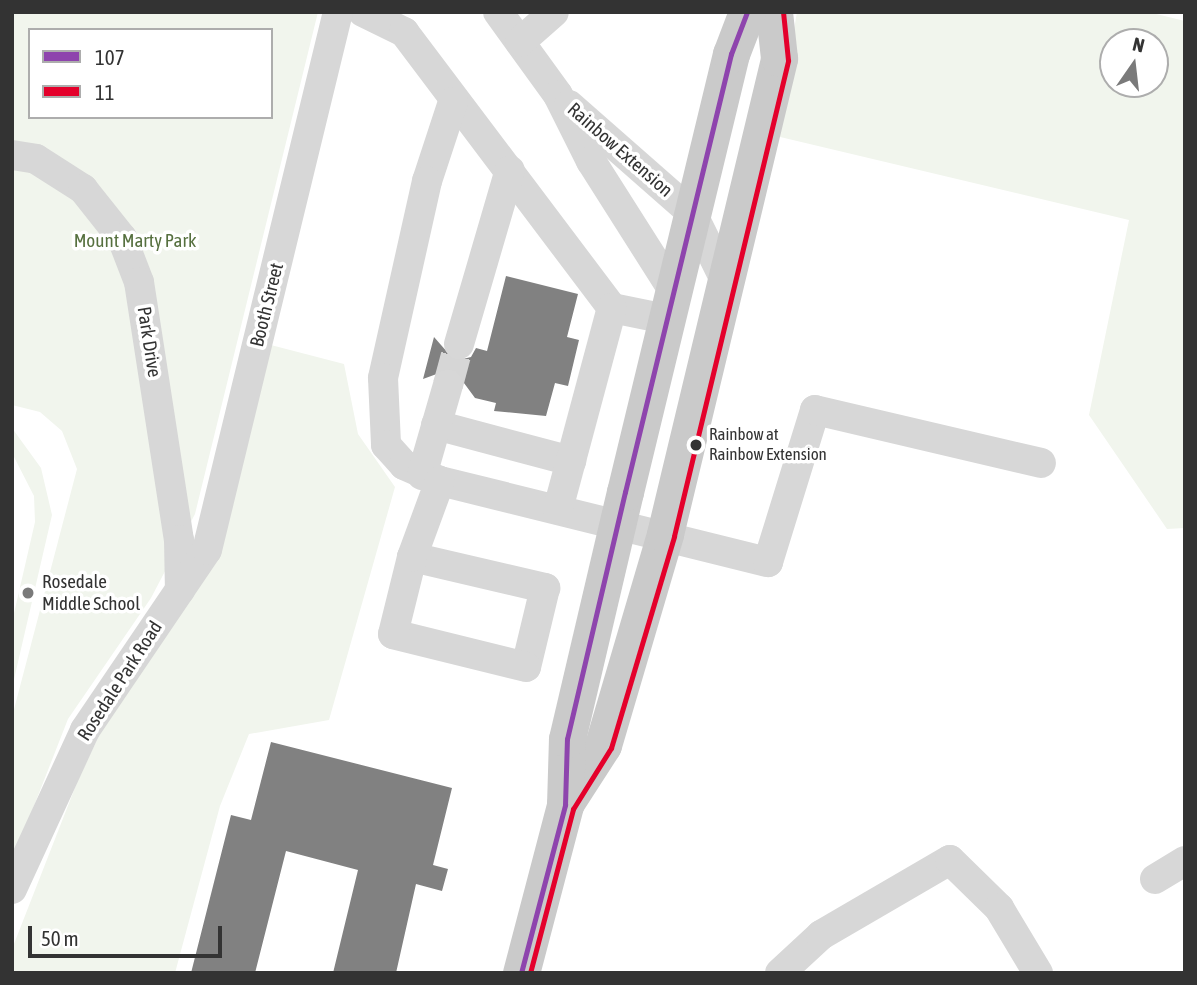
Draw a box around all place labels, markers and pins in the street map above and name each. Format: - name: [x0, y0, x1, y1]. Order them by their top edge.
- place label: Rainbow at Rainbow Extension: [709, 425, 827, 465]
- marker: Rainbow at Rainbow Extension: [689, 438, 703, 452]
- place label: Rosedale Middle School: [42, 571, 140, 615]
- marker: Rosedale Middle School: [20, 585, 36, 601]

